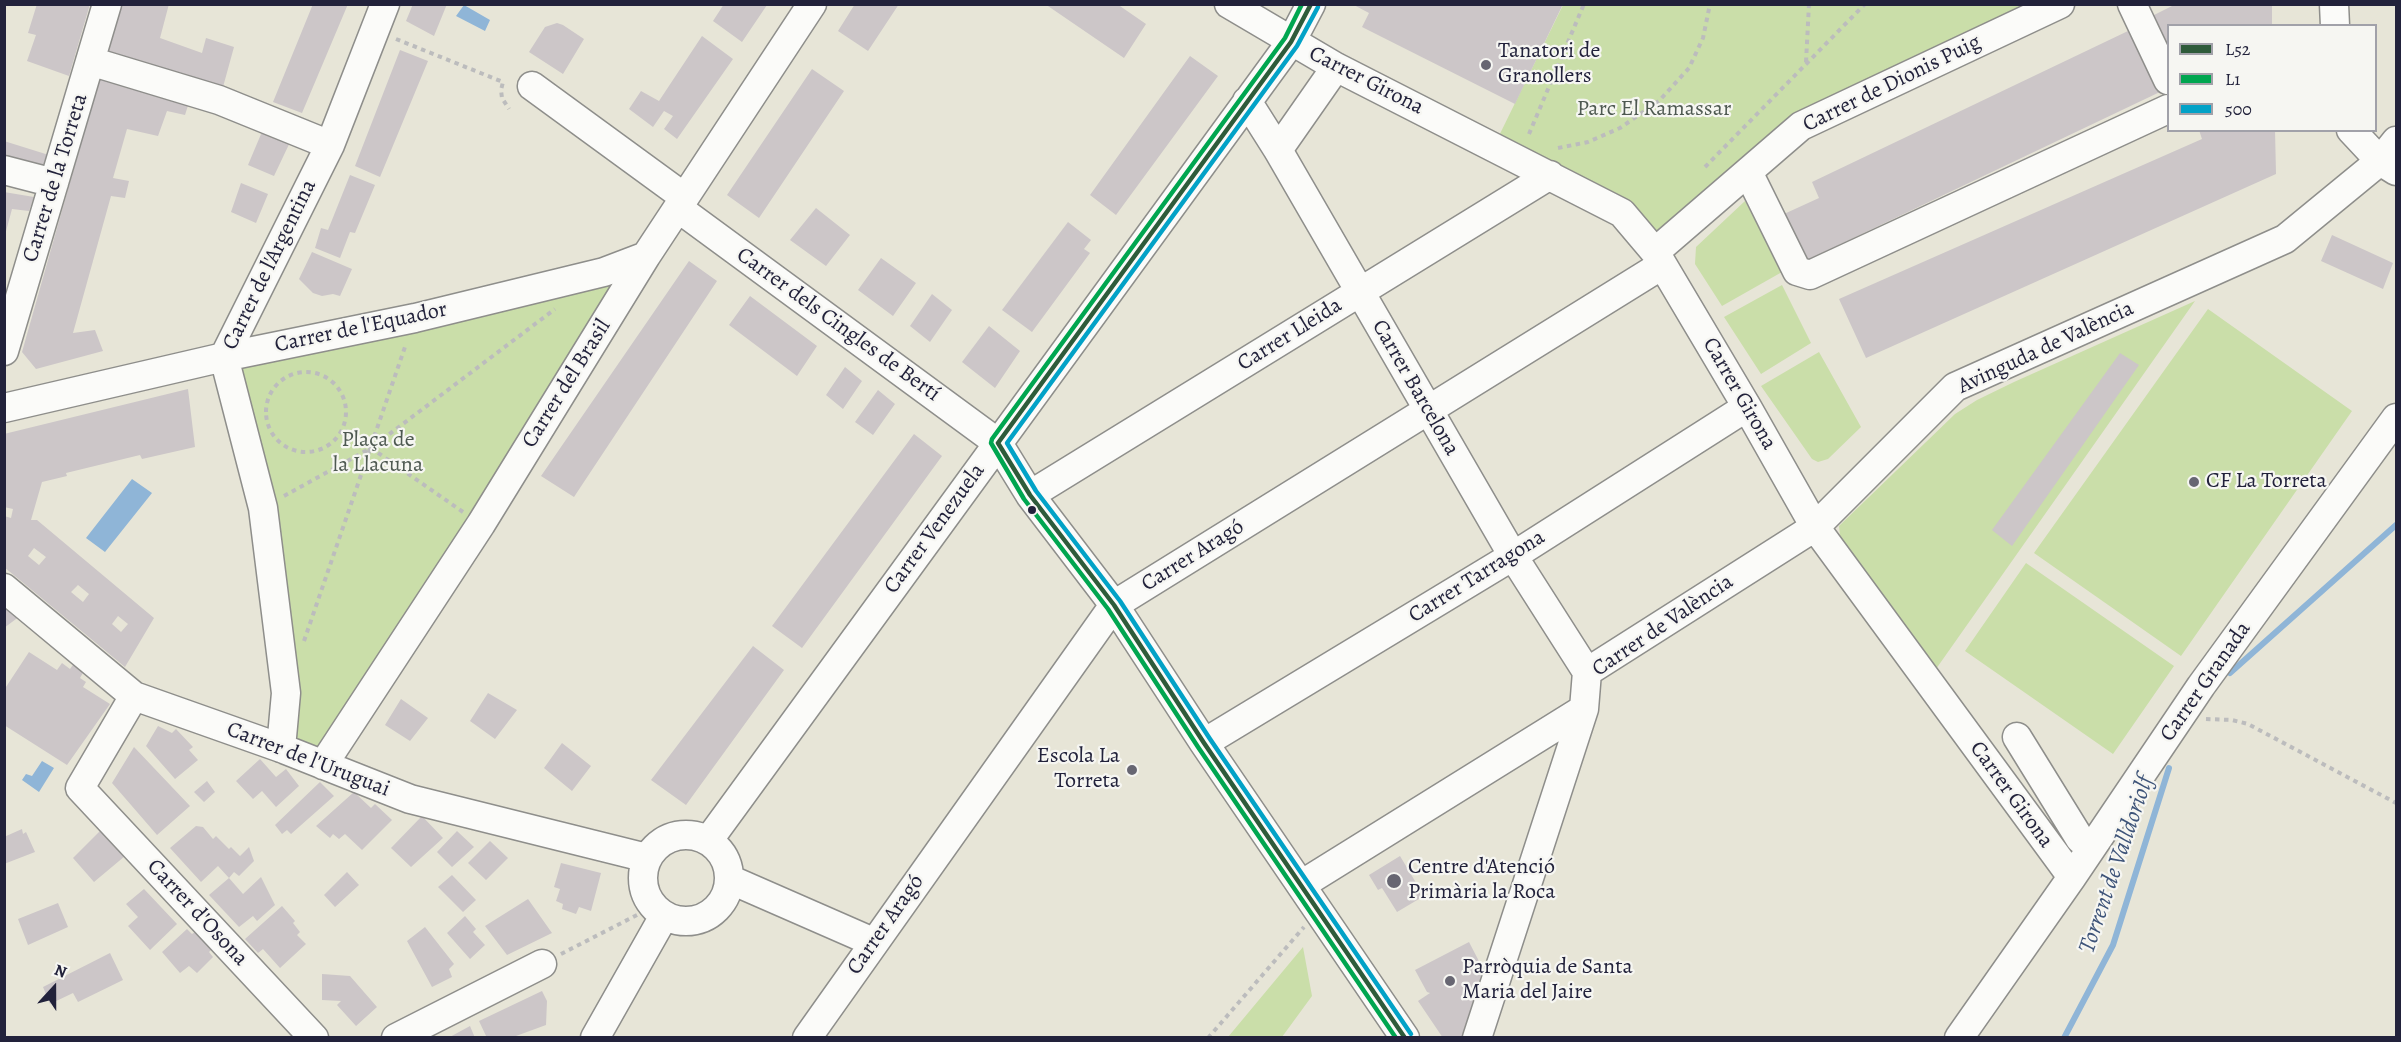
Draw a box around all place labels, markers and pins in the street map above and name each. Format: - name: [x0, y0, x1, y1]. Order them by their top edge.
- place label: Tanatori de Granollers: [1498, 39, 1600, 90]
- marker: Tanatori de Granollers: [1479, 58, 1493, 72]
- place label: CF La Torreta: [2206, 469, 2327, 495]
- marker: CF La Torreta: [2187, 475, 2201, 489]
- unlabelled marker: [1026, 504, 1038, 516]
- place label: Escola La Torreta: [1037, 744, 1120, 796]
- marker: Escola La Torreta: [1125, 763, 1139, 777]
- place label: Centre d'Atenció Primària la Roca: [1408, 855, 1555, 906]
- marker: Centre d'Atenció Primària la Roca: [1385, 872, 1403, 890]
- place label: Parròquia de Santa Maria del Jaire: [1462, 955, 1633, 1006]
- marker: Parròquia de Santa Maria del Jaire: [1443, 974, 1457, 988]

